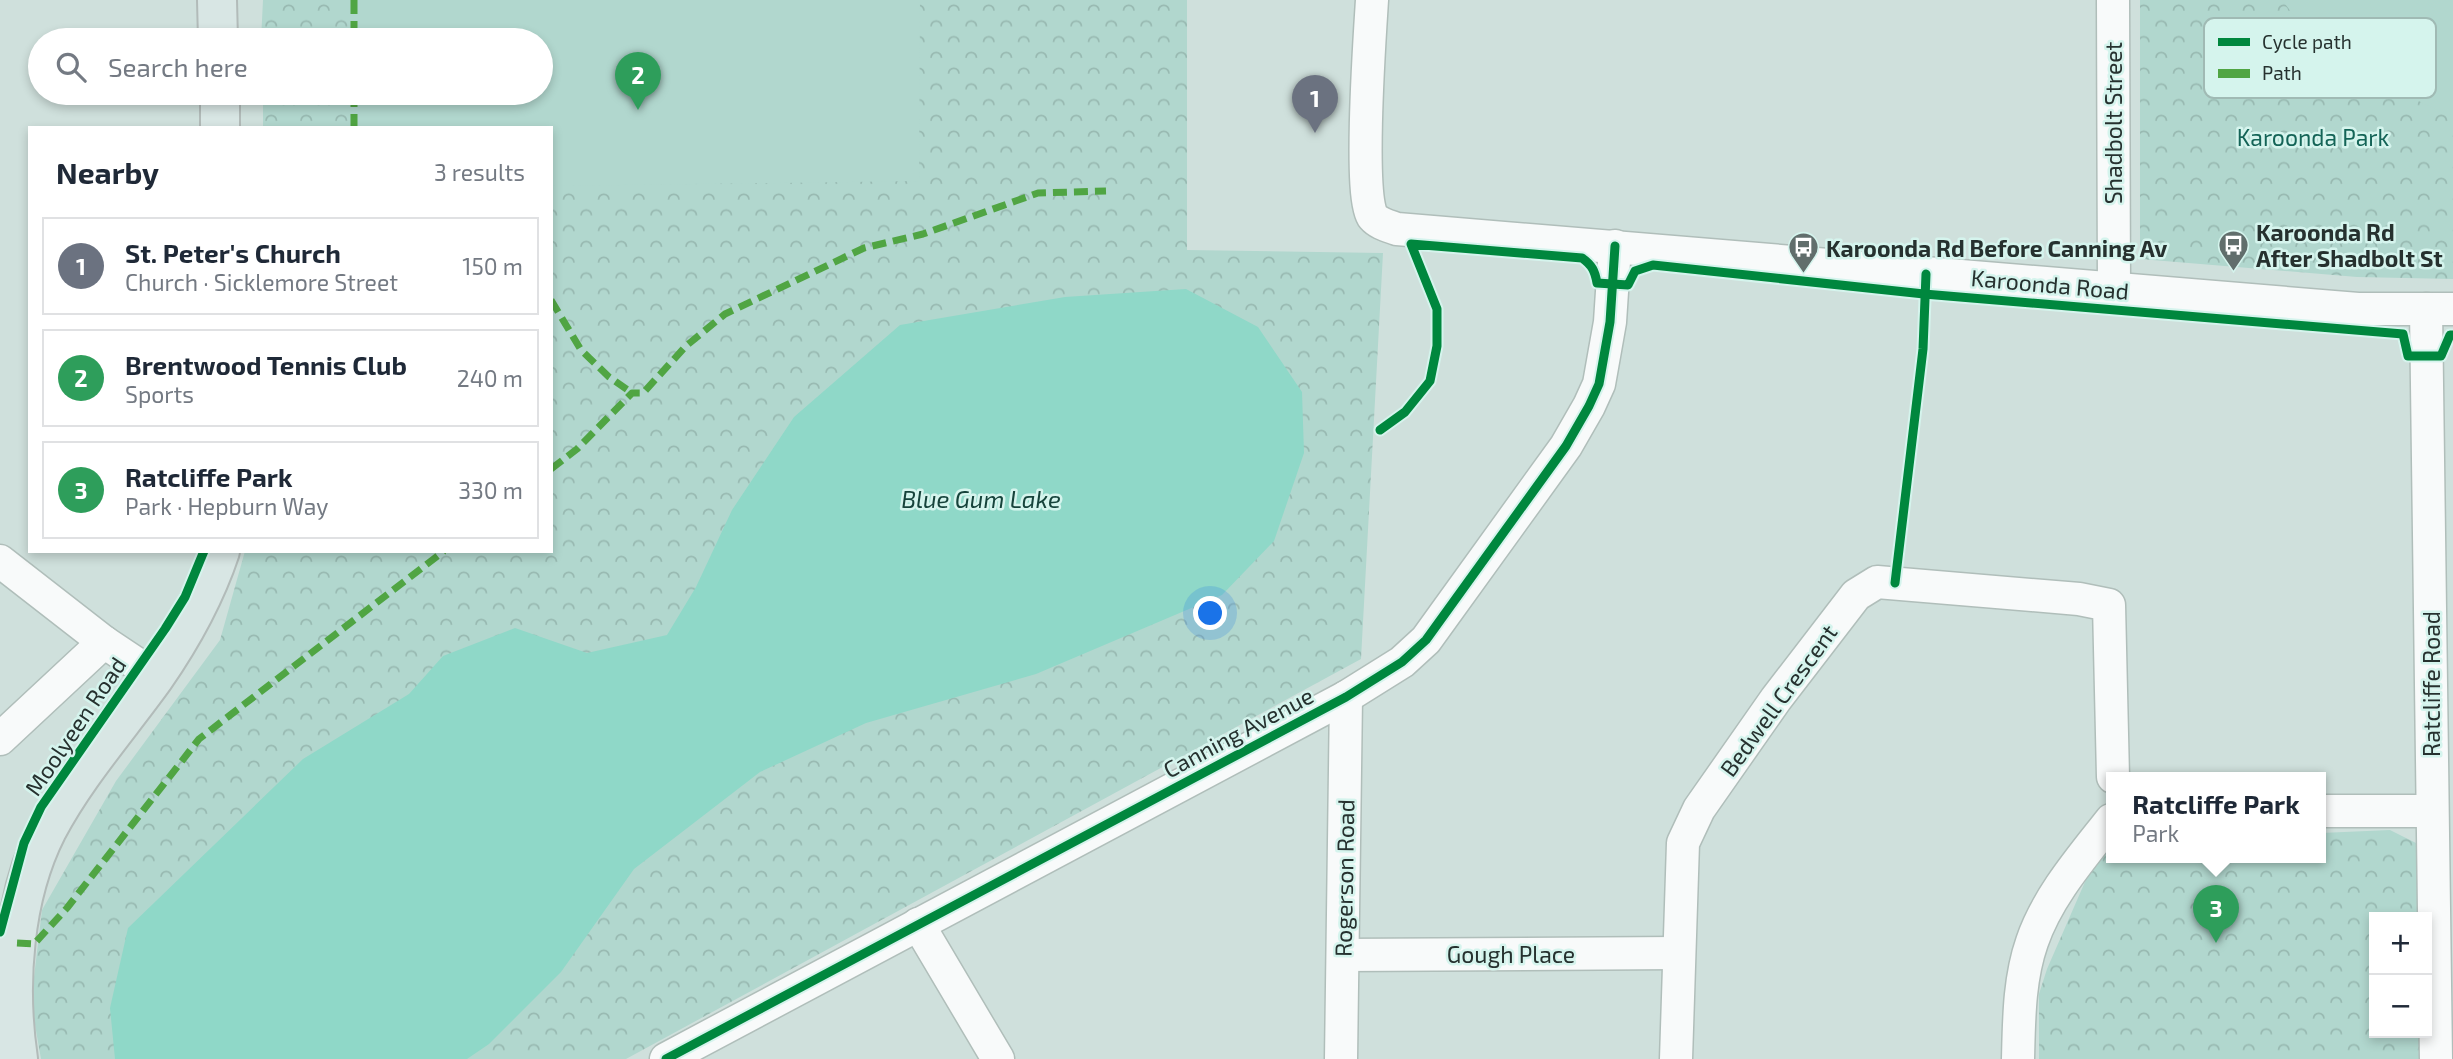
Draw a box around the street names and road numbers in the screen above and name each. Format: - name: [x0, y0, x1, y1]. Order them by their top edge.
- street label: Shadbolt Street: [2099, 41, 2127, 204]
- street label: Karoonda Road: [1970, 263, 2130, 305]
- street label: Ratcliffe Road: [2417, 611, 2445, 757]
- street label: Bedwell Crescent: [1714, 618, 1843, 781]
- street label: Moolyeen Road: [18, 652, 132, 800]
- street label: Canning Avenue: [1158, 681, 1318, 783]
- street label: Rogerson Road: [1329, 799, 1359, 957]
- street label: Gough Place: [1447, 940, 1575, 968]

